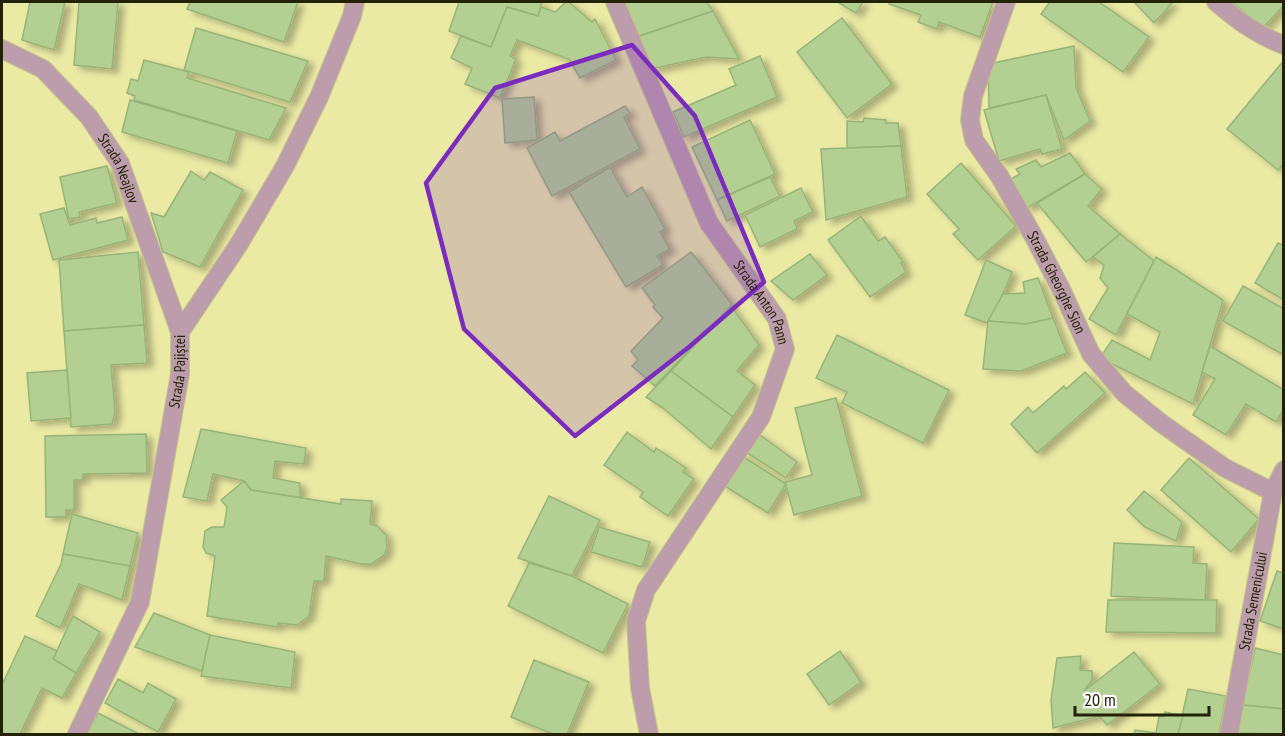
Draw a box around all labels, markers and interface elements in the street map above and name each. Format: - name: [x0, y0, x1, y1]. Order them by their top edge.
- street label: Strada Neajlov: [94, 130, 144, 206]
- street label: Strada Gheorghe Sion: [1023, 227, 1090, 337]
- street label: Strada Anton Pann: [729, 256, 793, 346]
- street label: Strada Pajiștei: [164, 335, 189, 410]
- street label: Strada Semenicului: [1234, 550, 1271, 652]
- scale bar: [1075, 679, 1208, 717]
- text: 20 m: [1084, 688, 1116, 711]

